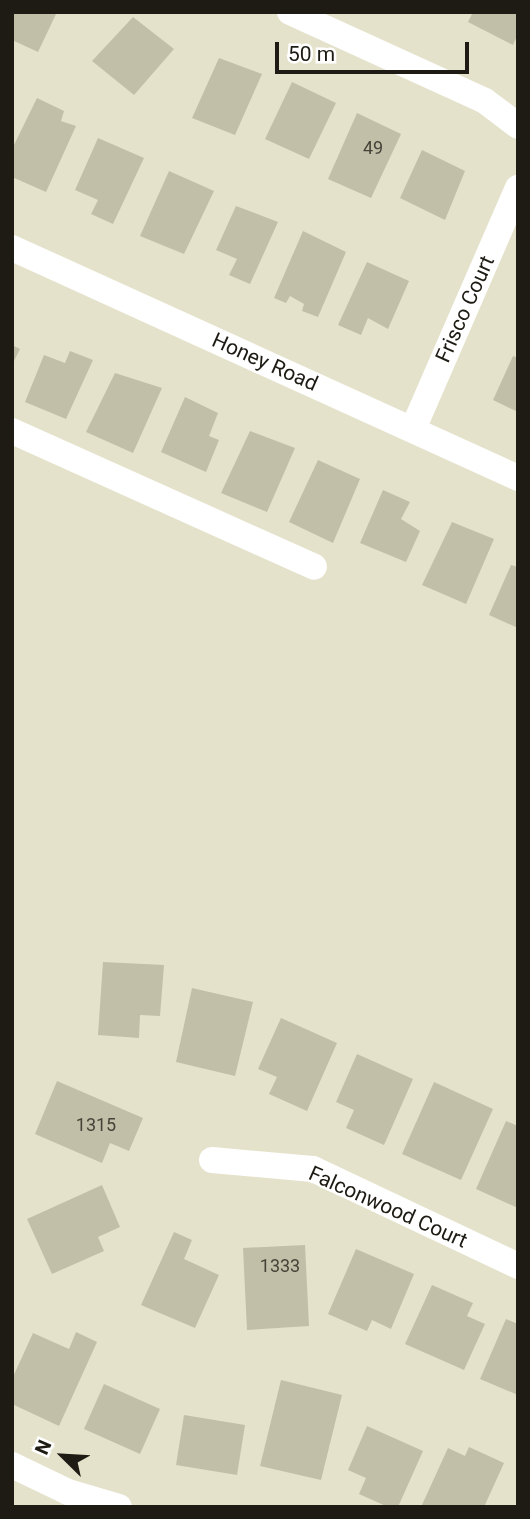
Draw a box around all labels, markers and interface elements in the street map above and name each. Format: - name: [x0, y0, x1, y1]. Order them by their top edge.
- scale bar: [278, 28, 472, 72]
- text: 50 m: [288, 42, 335, 66]
- house number: 49: [363, 137, 383, 159]
- street label: Frisco Court: [430, 252, 500, 366]
- street label: Honey Road: [208, 328, 322, 396]
- house number: 1315: [76, 1114, 116, 1136]
- street label: Falconwood Court: [305, 1161, 471, 1253]
- house number: 1333: [260, 1255, 300, 1277]
- north arrow: [28, 1421, 98, 1491]
- text: N: [30, 1436, 57, 1458]

